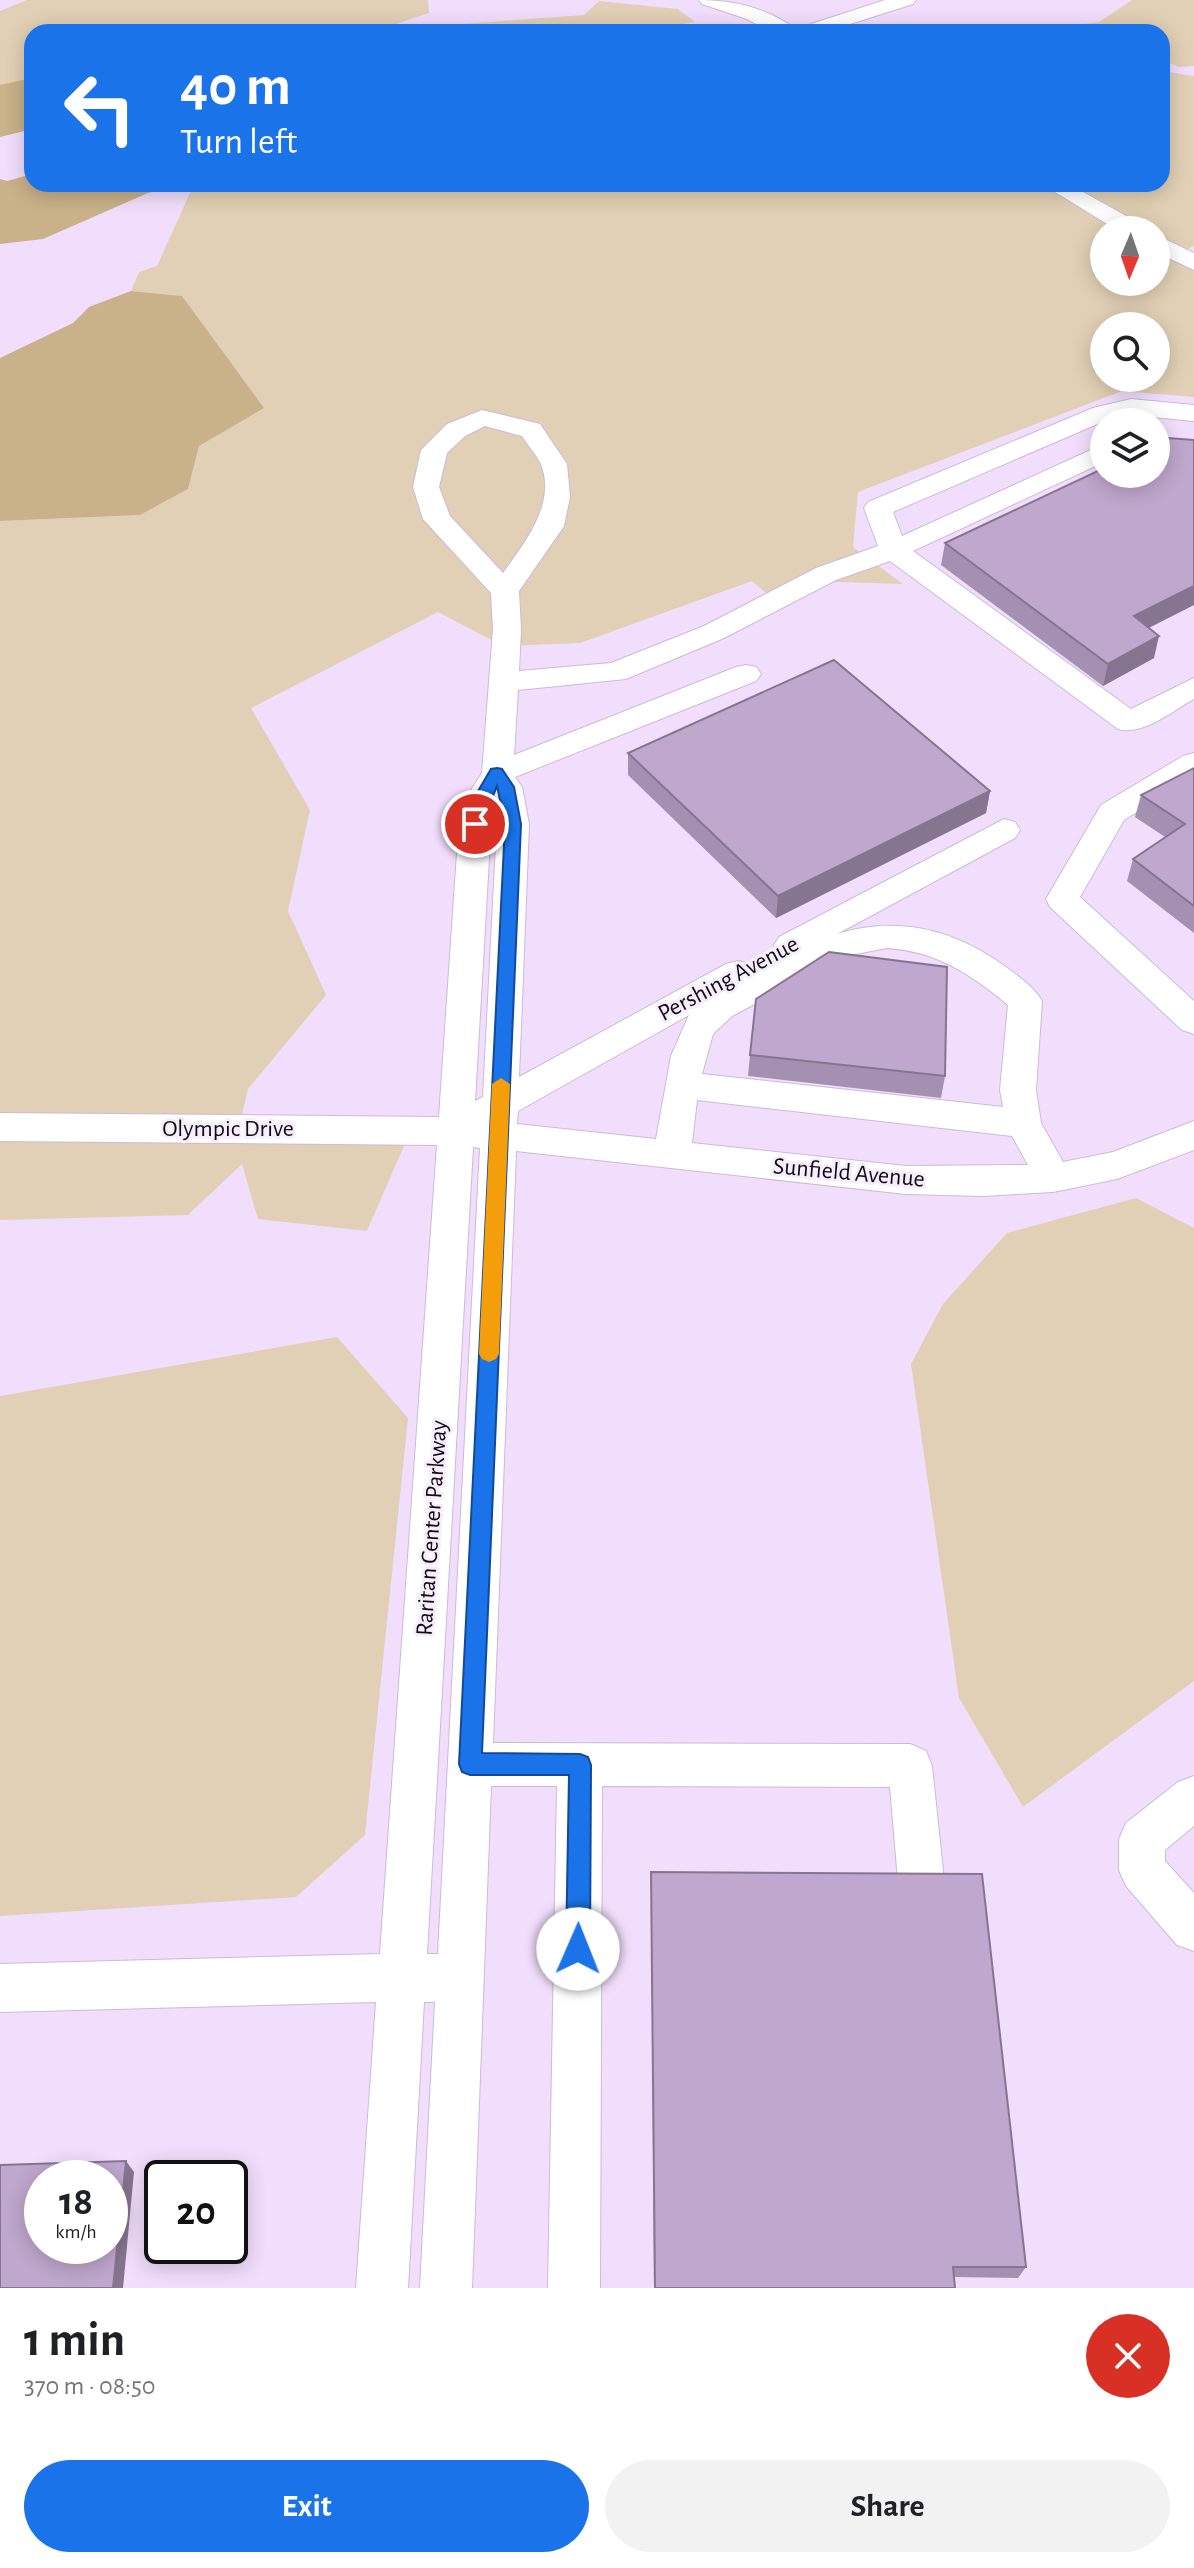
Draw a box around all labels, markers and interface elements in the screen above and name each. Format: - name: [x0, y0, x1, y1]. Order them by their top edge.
- icon: left: [48, 56, 152, 160]
- text: 40 m: [180, 59, 291, 115]
- text: Turn left: [180, 124, 297, 160]
- north arrow: [1090, 216, 1170, 296]
- map controls: [1090, 216, 1170, 488]
- button: search: [1090, 312, 1170, 392]
- button: layers: [1090, 408, 1170, 488]
- pin: [441, 790, 509, 858]
- icon: arrive: [453, 802, 497, 846]
- street label: Pershing Avenue: [654, 932, 803, 1026]
- street label: Olympic Drive: [162, 1117, 294, 1141]
- street label: Sunfield Avenue: [772, 1154, 926, 1192]
- street label: Raritan Center Parkway: [412, 1420, 451, 1637]
- position arrow: [536, 1907, 620, 1991]
- speed limit sign: 20: [144, 2160, 248, 2264]
- text: 18: [59, 2182, 93, 2222]
- text: km/h: [55, 2222, 97, 2242]
- button: close: [1086, 2314, 1170, 2398]
- text: 1 min: [24, 2317, 125, 2365]
- text: 370 m · 08:50: [24, 2373, 156, 2399]
- button: Exit: [24, 2460, 589, 2552]
- button: Share: [605, 2460, 1170, 2552]

